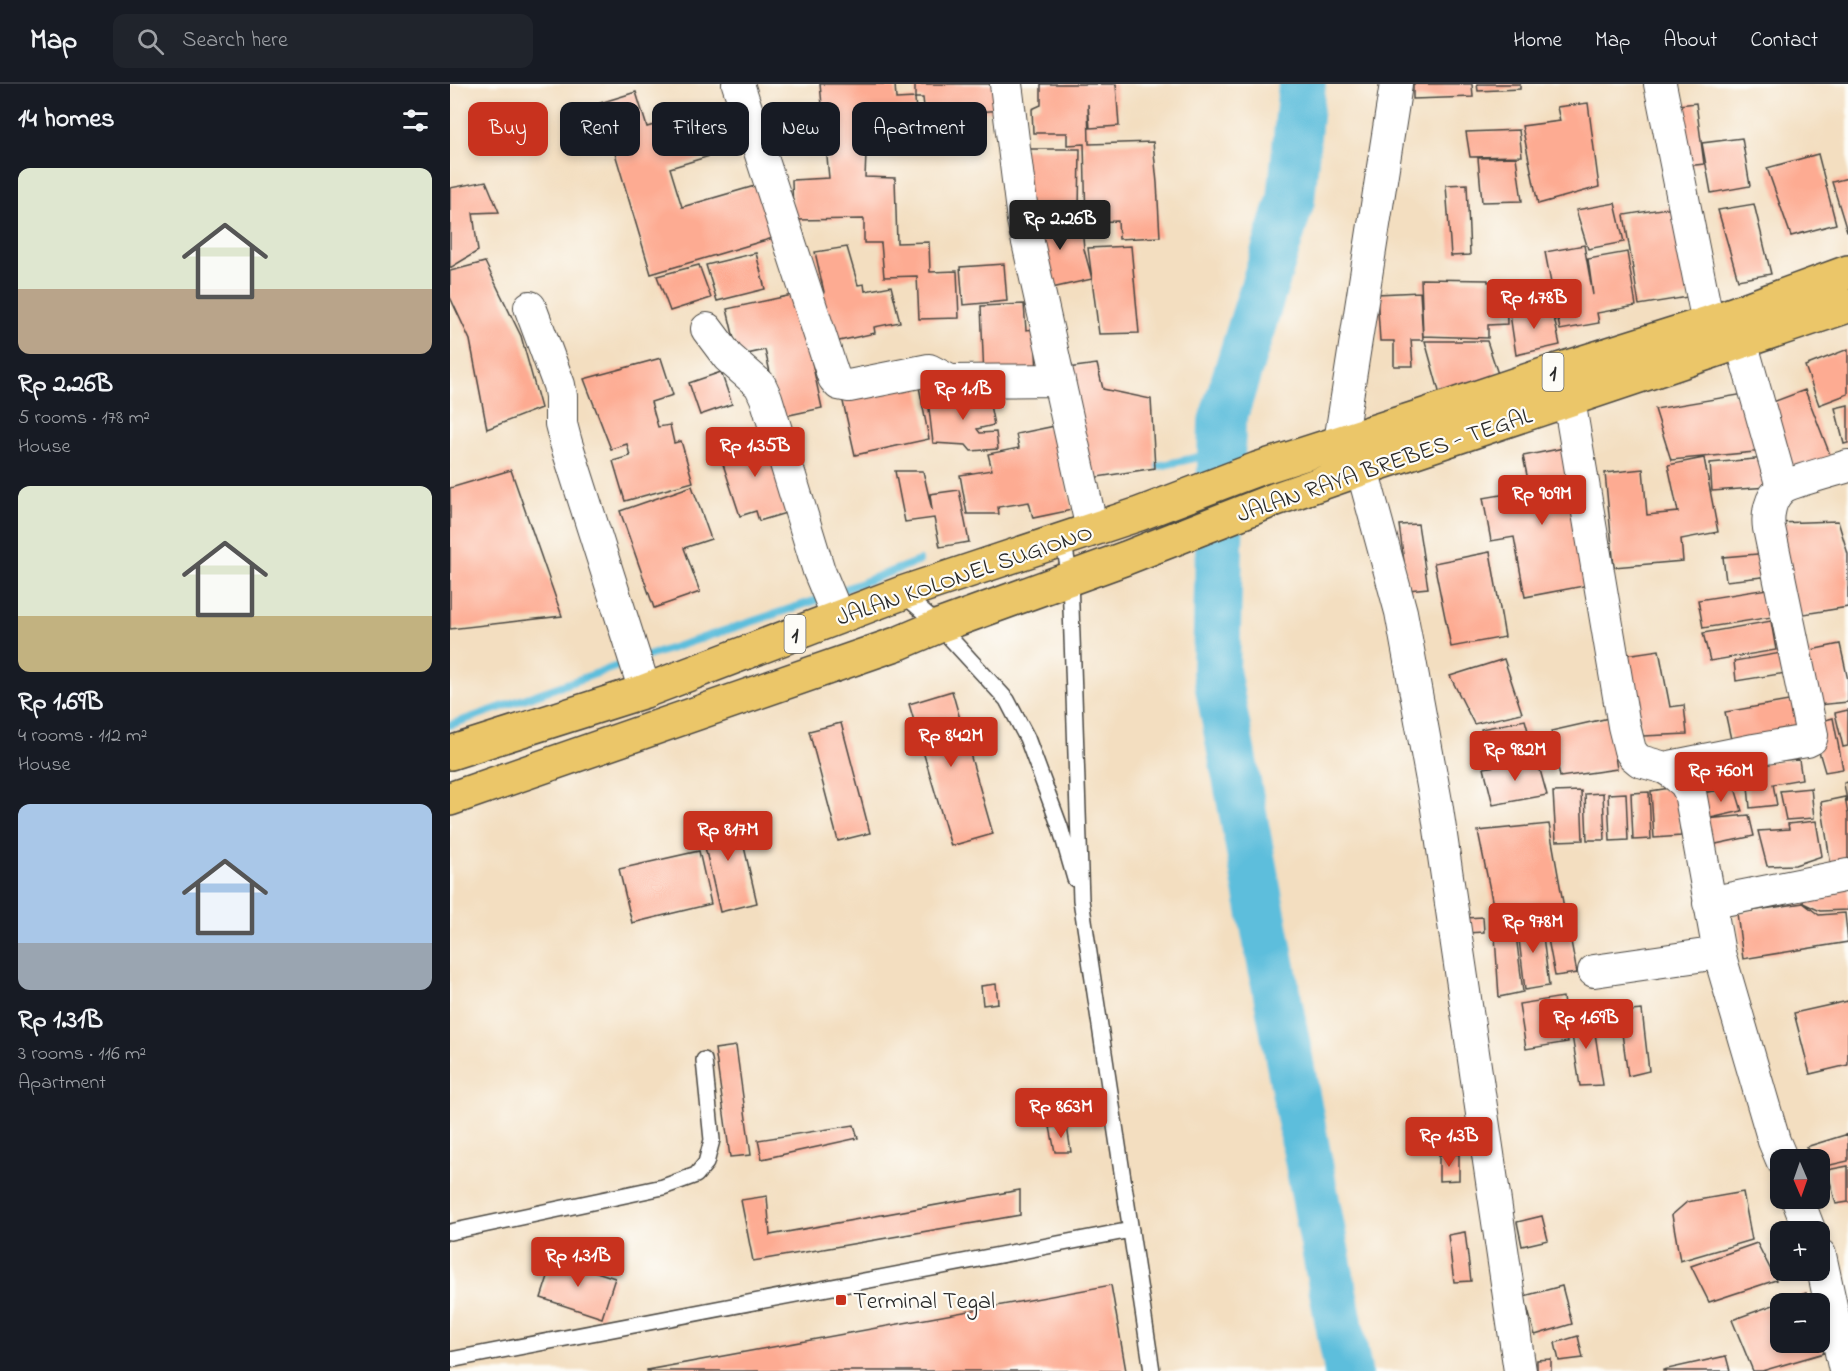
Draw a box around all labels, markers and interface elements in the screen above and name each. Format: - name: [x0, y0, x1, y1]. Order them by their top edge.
- search box: [113, 14, 533, 68]
- text: Map: [30, 21, 77, 62]
- icon: search: [134, 25, 167, 58]
- text: Search here: [182, 25, 288, 57]
- text: Home: [1513, 26, 1562, 56]
- text: Map: [1595, 26, 1630, 56]
- text: About: [1663, 26, 1717, 56]
- text: Contact: [1750, 26, 1818, 56]
- text: 14 homes: [18, 101, 114, 139]
- chip: Buy: [468, 102, 548, 156]
- chip: Rent: [560, 102, 640, 156]
- chip: Filters: [652, 102, 749, 156]
- chip: New: [761, 102, 840, 156]
- chip: Apartment: [852, 102, 987, 156]
- icon: filters: [399, 104, 432, 137]
- pin: Rp 2.26B: [998, 200, 1122, 251]
- text: Rp 2.26B: [1023, 205, 1097, 234]
- icon: home: [171, 207, 279, 315]
- pin: Rp 1.78B: [1472, 279, 1596, 330]
- text: Rp 1.78B: [1501, 284, 1567, 313]
- road number: 1: [1542, 353, 1564, 391]
- text: Rp 2.26B: [18, 366, 113, 404]
- pin: Rp 1.1B: [908, 370, 1018, 421]
- text: Rp 1.1B: [934, 375, 992, 404]
- street label: JALAN RAYA BREBES - TEGAL: [1232, 399, 1537, 533]
- text: 5 rooms · 178 m²: [18, 404, 150, 433]
- pin: Rp 1.35B: [693, 427, 817, 478]
- text: Rp 1.35B: [720, 432, 790, 461]
- text: House: [18, 433, 71, 462]
- pin: Rp 909M: [1487, 475, 1597, 526]
- text: Rp 909M: [1512, 480, 1572, 509]
- street label: JALAN KOLONEL SUGIONO: [832, 516, 1098, 637]
- icon: home: [171, 525, 279, 633]
- road number: 1: [784, 615, 806, 653]
- text: Rp 1.69B: [18, 684, 103, 722]
- pin: Rp 842M: [896, 717, 1006, 768]
- text: 4 rooms · 112 m²: [18, 722, 147, 751]
- text: Rp 842M: [919, 722, 983, 751]
- pin: Rp 982M: [1460, 731, 1570, 782]
- text: Rp 982M: [1484, 736, 1546, 765]
- text: House: [18, 751, 71, 780]
- pin: Rp 760M: [1666, 752, 1776, 803]
- text: Rp 760M: [1689, 757, 1753, 786]
- pin: Rp 817M: [673, 811, 783, 862]
- text: Rp 817M: [697, 816, 759, 845]
- icon: home: [171, 843, 279, 951]
- pin: Rp 978M: [1478, 903, 1588, 954]
- text: Rp 978M: [1503, 908, 1563, 937]
- pin: Rp 1.69B: [1524, 999, 1648, 1050]
- text: Rp 1.31B: [18, 1002, 103, 1040]
- text: Rp 1.69B: [1553, 1004, 1619, 1033]
- text: 3 rooms · 116 m²: [18, 1040, 146, 1069]
- text: Apartment: [18, 1069, 106, 1098]
- pin: Rp 863M: [1006, 1088, 1116, 1139]
- text: Rp 863M: [1029, 1093, 1093, 1122]
- pin: Rp 1.3B: [1394, 1117, 1504, 1168]
- text: Rp 1.3B: [1419, 1122, 1479, 1151]
- north arrow: [1770, 1149, 1830, 1209]
- map controls: [1770, 1149, 1830, 1353]
- button: +: [1770, 1221, 1830, 1281]
- pin: Rp 1.31B: [516, 1237, 640, 1288]
- text: Rp 1.31B: [545, 1242, 611, 1271]
- place label: Terminal Tegal: [853, 1285, 995, 1320]
- marker: Terminal Tegal: [834, 1293, 848, 1307]
- button: −: [1770, 1293, 1830, 1353]

